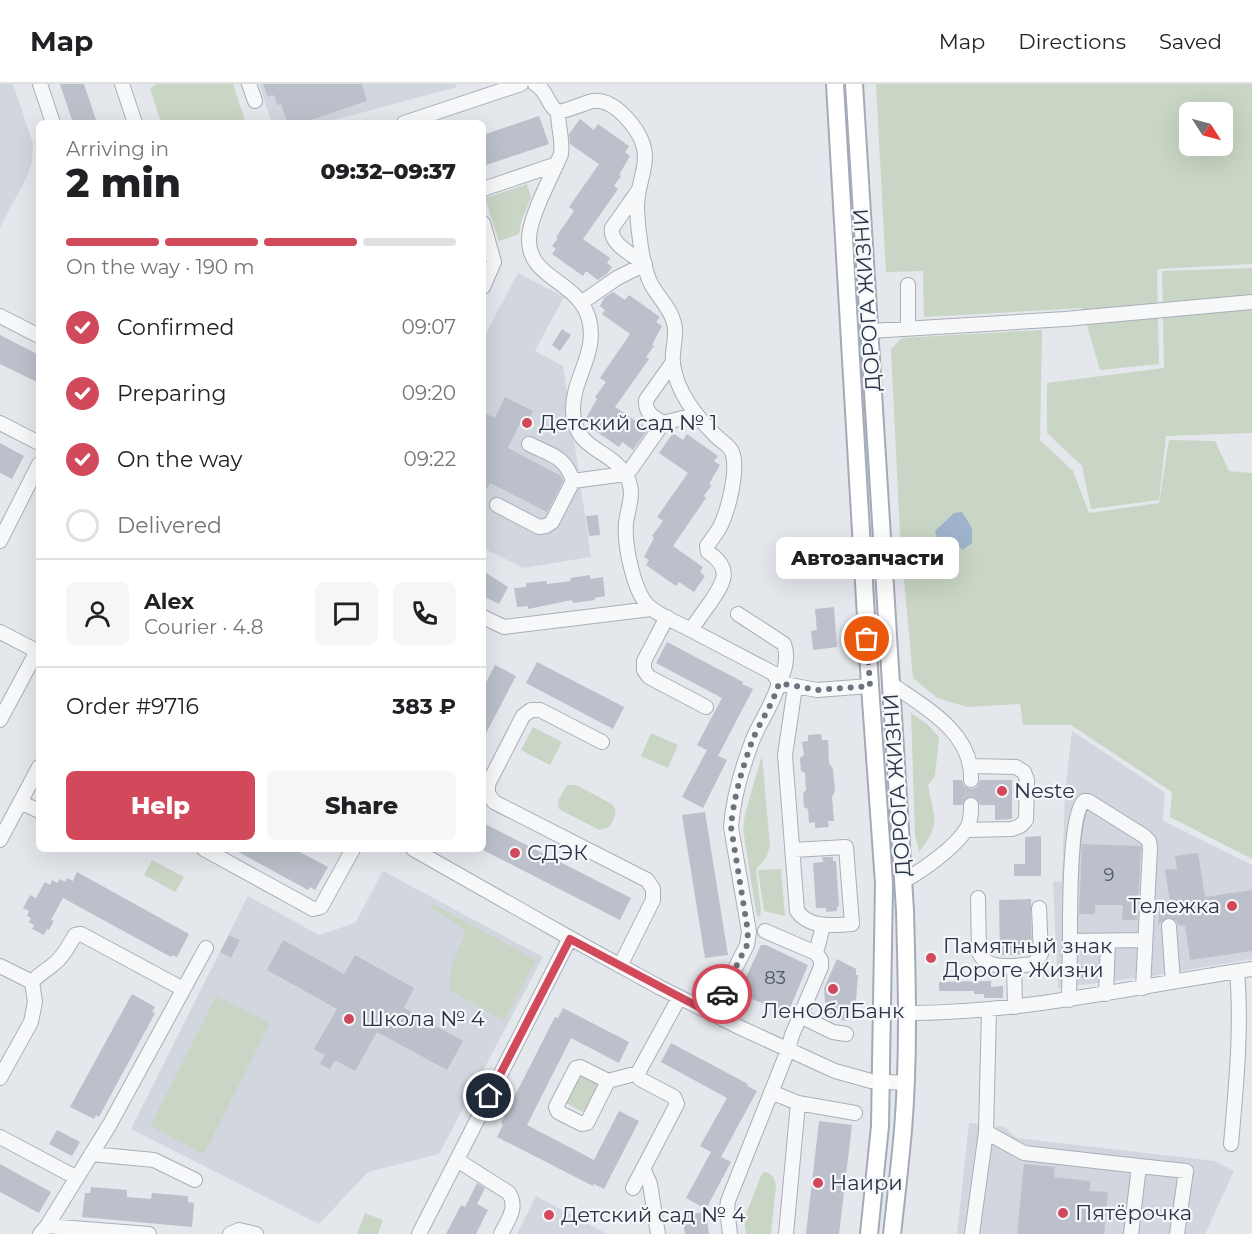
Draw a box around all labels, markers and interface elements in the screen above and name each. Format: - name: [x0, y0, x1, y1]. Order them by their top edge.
- text: Map: [30, 24, 93, 58]
- text: Map: [939, 29, 985, 54]
- text: Directions: [1018, 29, 1126, 54]
- text: Saved: [1159, 29, 1222, 54]
- north arrow: [1179, 102, 1233, 156]
- map controls: [1179, 102, 1233, 156]
- text: Arriving in: [66, 137, 169, 161]
- text: 09:32–09:37: [320, 158, 456, 185]
- text: 2 min: [66, 159, 181, 207]
- street label: ДОРОГА ЖИЗНИ: [848, 208, 885, 392]
- text: On the way · 190 m: [66, 255, 255, 279]
- icon: check: [66, 311, 99, 344]
- text: Confirmed: [117, 314, 234, 341]
- text: 09:07: [401, 315, 456, 339]
- icon: check: [66, 377, 99, 410]
- text: Preparing: [117, 380, 226, 407]
- text: 09:20: [402, 381, 456, 405]
- place label: Детский сад № 1: [539, 410, 717, 435]
- marker: Детский сад № 1: [520, 416, 534, 430]
- icon: check: [66, 443, 99, 476]
- text: On the way: [117, 446, 242, 473]
- text: 09:22: [404, 447, 456, 471]
- text: Delivered: [117, 512, 222, 539]
- callout: Автозапчасти: [776, 537, 958, 579]
- text: Автозапчасти: [791, 546, 944, 570]
- button: person: [66, 582, 129, 645]
- button: chat: [315, 582, 378, 645]
- button: phone: [393, 582, 456, 645]
- text: Alex: [144, 588, 194, 615]
- pin: [841, 613, 892, 664]
- text: Courier · 4.8: [144, 615, 263, 639]
- icon: bag: [850, 622, 883, 655]
- text: Order #9716: [66, 693, 199, 720]
- text: 383 ₽: [392, 693, 456, 720]
- street label: ДОРОГА ЖИЗНИ: [878, 693, 915, 877]
- button: Help: [66, 771, 255, 840]
- button: Share: [267, 771, 456, 840]
- place label: Neste: [1014, 778, 1075, 803]
- marker: Neste: [995, 784, 1009, 798]
- place label: СДЭК: [527, 840, 588, 865]
- marker: СДЭК: [508, 846, 522, 860]
- house number: 9: [1104, 864, 1115, 886]
- place label: Тележка: [1129, 893, 1220, 918]
- marker: Тележка: [1225, 899, 1239, 913]
- place label: Памятный знак Дороге Жизни: [943, 933, 1112, 982]
- marker: Памятный знак Дороге Жизни: [924, 951, 938, 965]
- courier: [692, 964, 752, 1024]
- house number: 83: [764, 967, 786, 989]
- icon: car: [706, 978, 739, 1011]
- marker: ЛенОблБанк: [826, 982, 840, 996]
- place label: ЛенОблБанк: [762, 998, 904, 1023]
- place label: Школа № 4: [361, 1006, 485, 1031]
- marker: Школа № 4: [342, 1012, 356, 1026]
- pin: [463, 1070, 514, 1121]
- icon: home: [472, 1079, 505, 1112]
- place label: Наири: [830, 1170, 903, 1195]
- marker: Наири: [811, 1176, 825, 1190]
- place label: Пятёрочка: [1075, 1200, 1192, 1225]
- place label: Детский сад № 4: [561, 1202, 746, 1227]
- marker: Пятёрочка: [1056, 1206, 1070, 1220]
- marker: Детский сад № 4: [542, 1208, 556, 1222]

